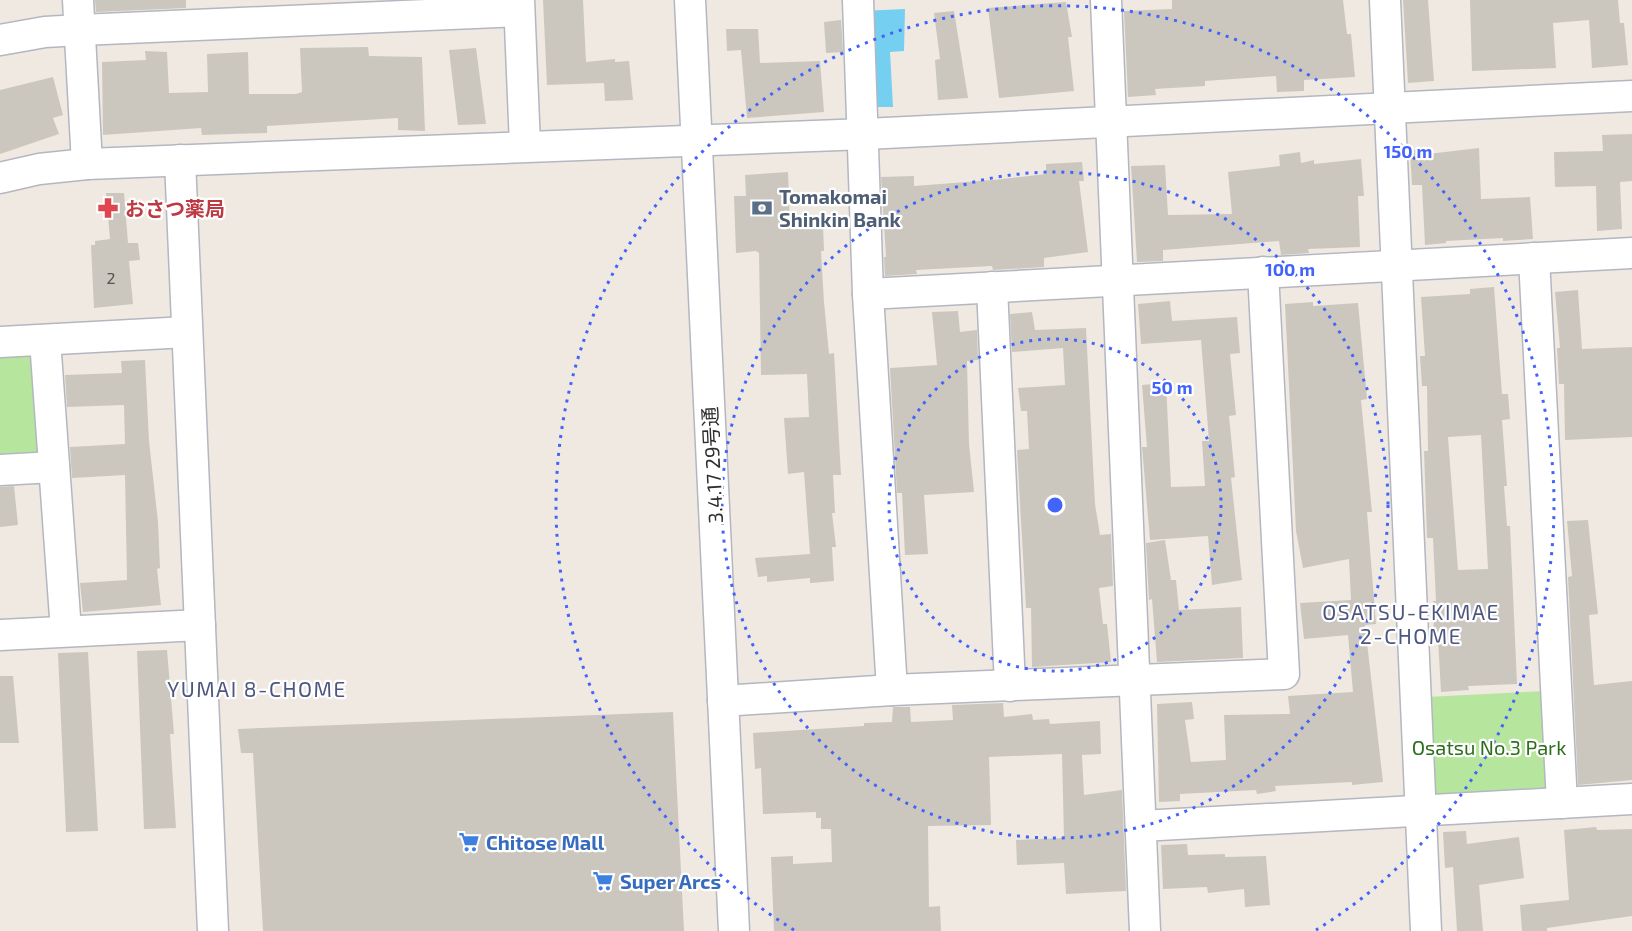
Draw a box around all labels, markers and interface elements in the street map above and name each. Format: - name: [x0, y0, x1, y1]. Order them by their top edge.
- text: 150 m: [1384, 140, 1432, 162]
- place label: Tomakomai Shinkin Bank: [779, 184, 902, 231]
- pharmacy icon: おさつ薬局: [96, 196, 120, 220]
- place label: おさつ薬局: [125, 196, 225, 220]
- bank icon: Tomakomai Shinkin Bank: [750, 196, 774, 220]
- text: 100 m: [1265, 258, 1315, 280]
- house number: 2: [107, 268, 116, 287]
- text: 50 m: [1151, 376, 1193, 398]
- street label: 3.4.17 29号通: [697, 406, 727, 524]
- centre of rings: [1045, 495, 1065, 515]
- district label: OSATSU-EKIMAE 2-CHOME: [1322, 599, 1500, 648]
- district label: YUMAI 8-CHOME: [167, 676, 347, 701]
- park label: Osatsu No.3 Park: [1412, 735, 1566, 759]
- supermarket icon: Chitose Mall: [457, 830, 481, 854]
- place label: Chitose Mall: [486, 830, 605, 854]
- supermarket icon: Super Arcs: [591, 869, 615, 893]
- place label: Super Arcs: [620, 869, 721, 893]

